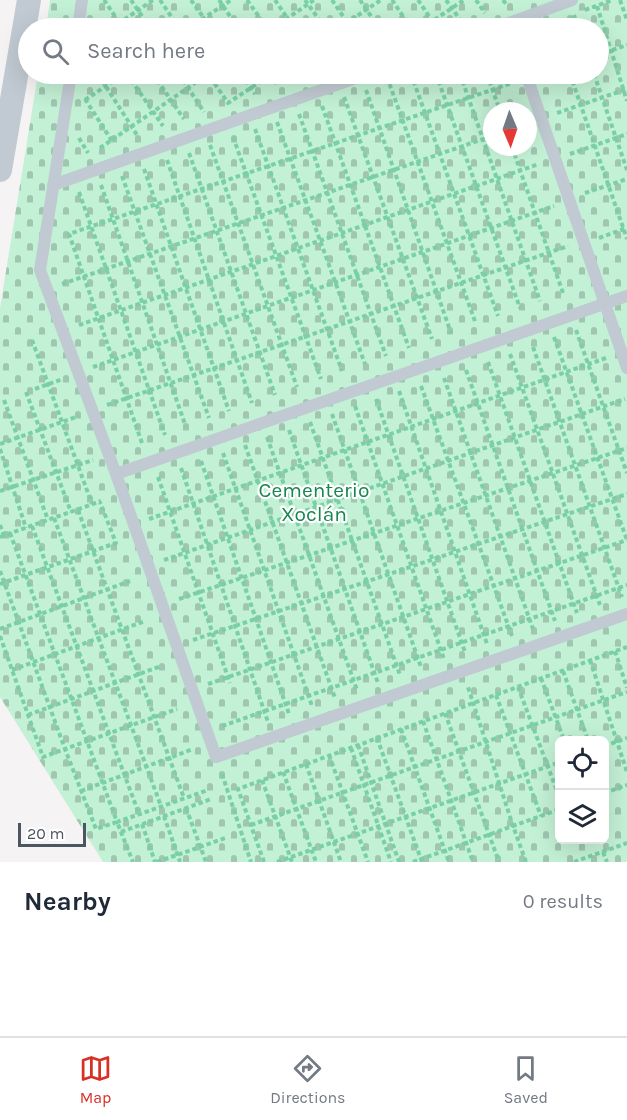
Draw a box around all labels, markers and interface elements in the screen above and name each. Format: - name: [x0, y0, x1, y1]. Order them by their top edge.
- search box: [18, 18, 609, 84]
- icon: search: [39, 35, 72, 68]
- text: Search here: [87, 38, 205, 64]
- north arrow: [483, 102, 537, 156]
- park label: Cementerio Xoclán: [259, 478, 369, 526]
- map controls: [555, 736, 609, 844]
- button: locate: [555, 736, 609, 790]
- button: layers: [555, 790, 609, 844]
- scale bar: [18, 820, 86, 848]
- text: 20 m: [27, 824, 65, 843]
- text: Nearby: [24, 886, 111, 917]
- text: 0 results: [523, 890, 603, 913]
- tab: Map: [79, 1052, 112, 1107]
- tab: Directions: [270, 1052, 345, 1107]
- tab: Saved: [504, 1052, 548, 1107]

